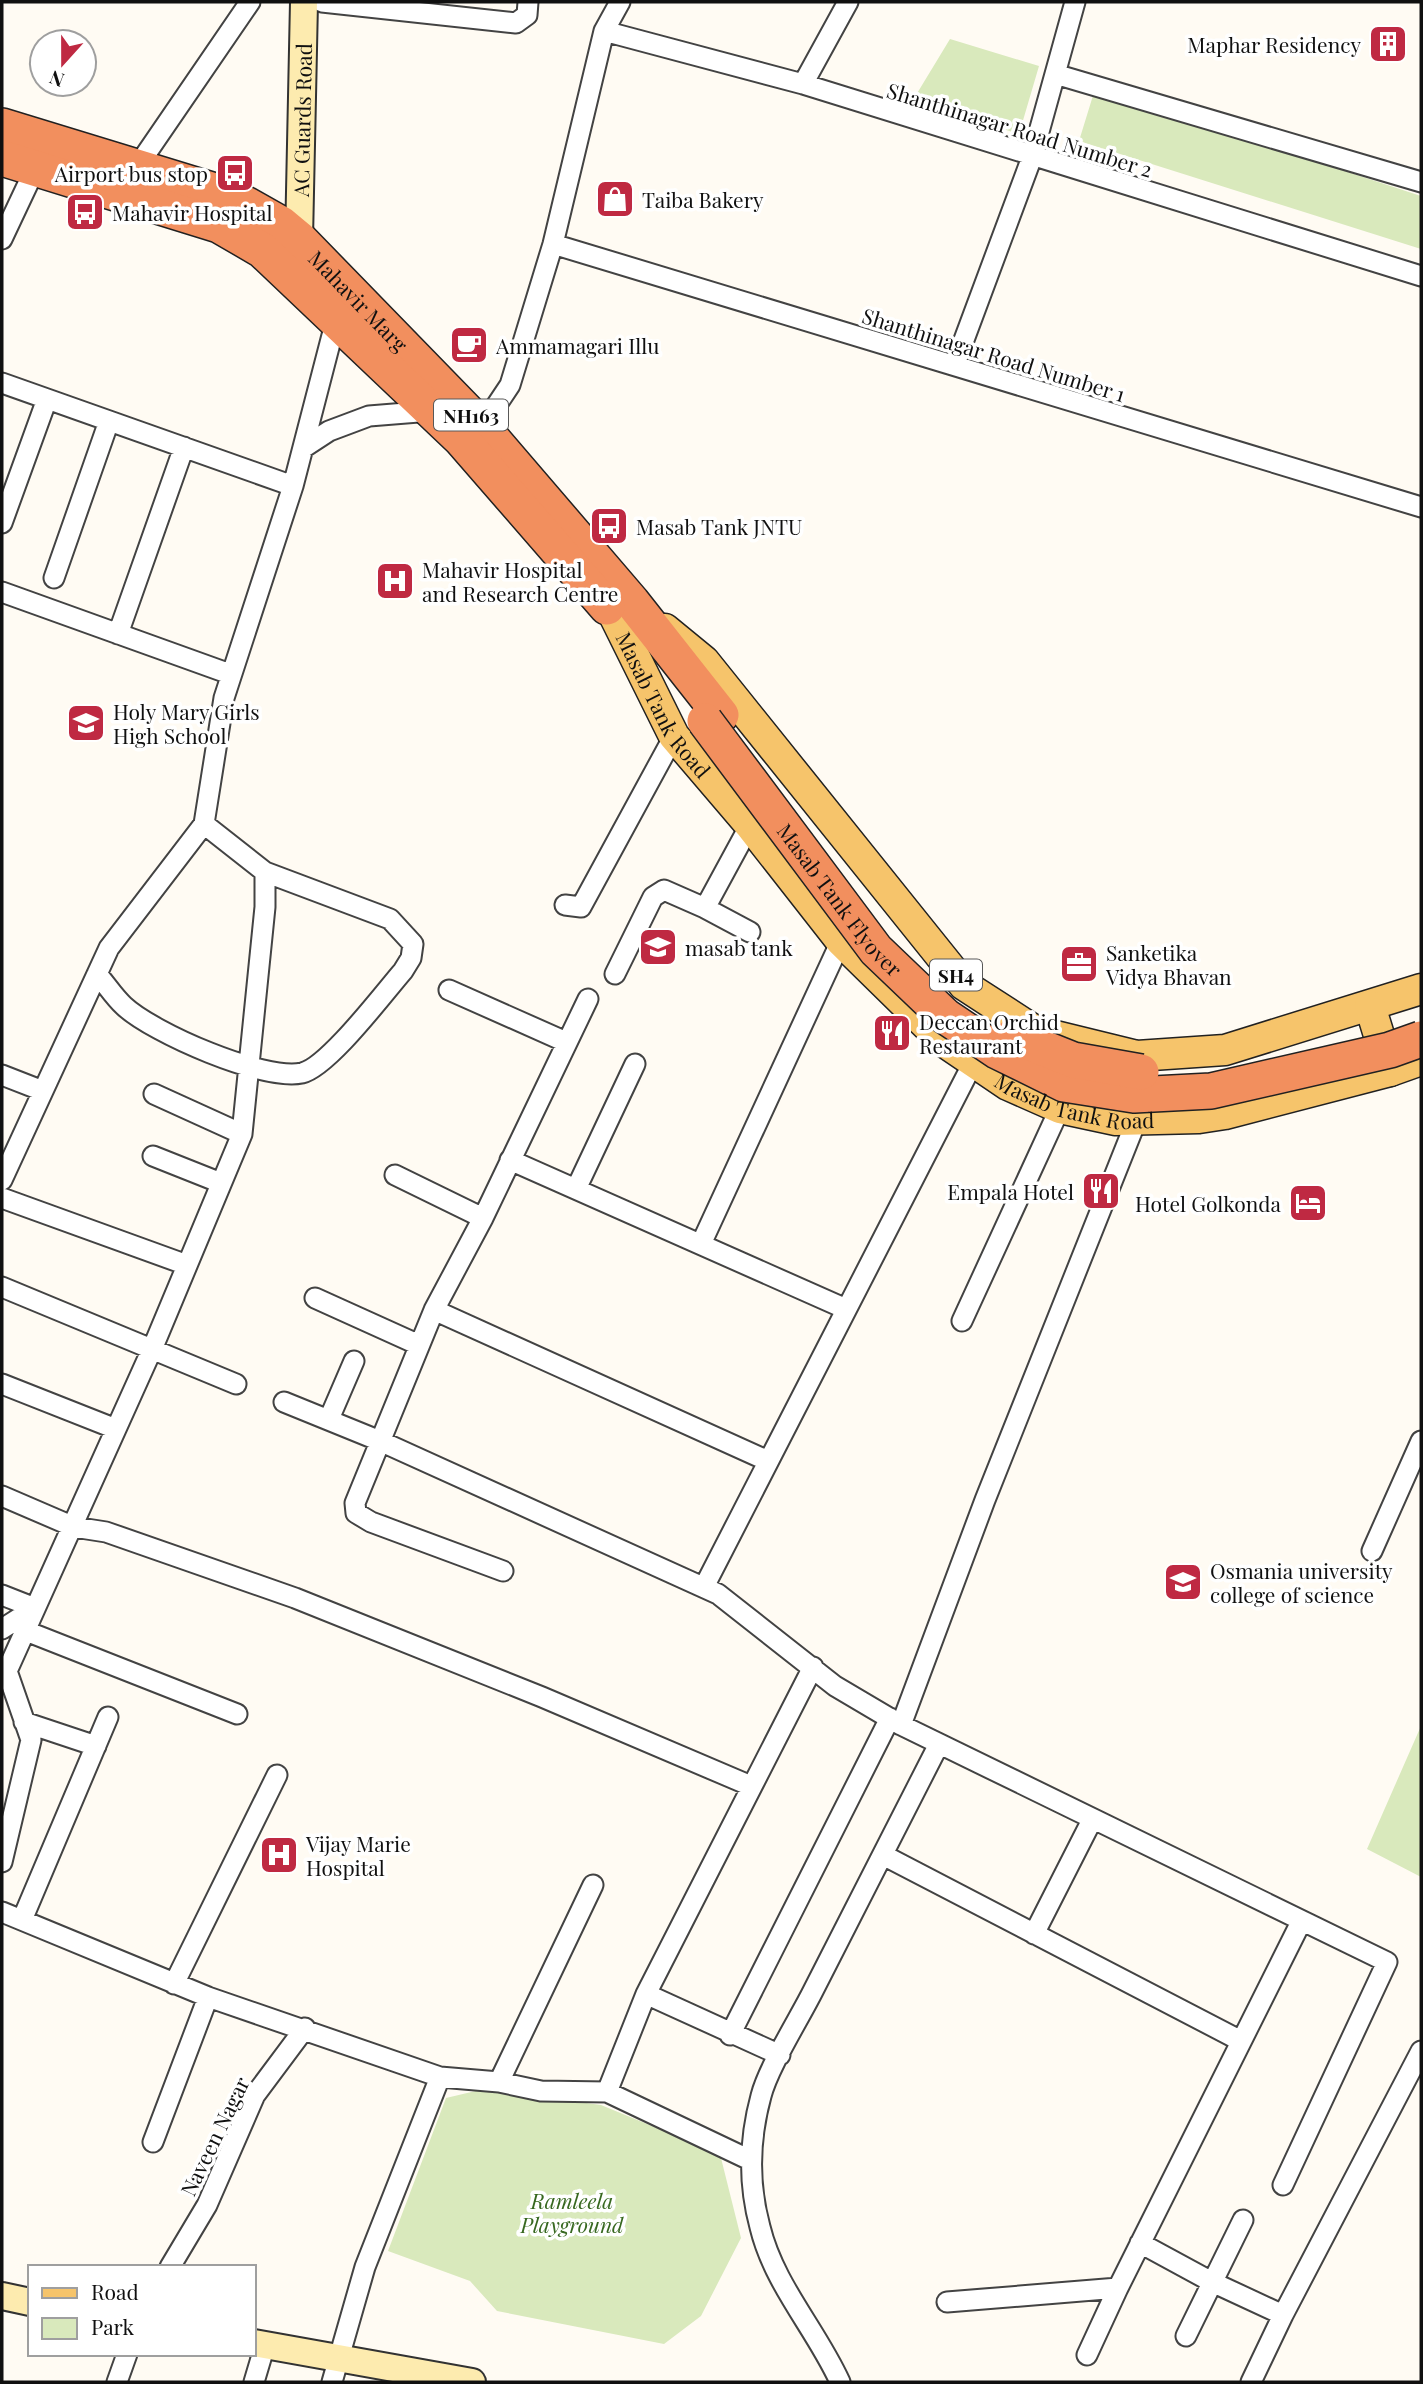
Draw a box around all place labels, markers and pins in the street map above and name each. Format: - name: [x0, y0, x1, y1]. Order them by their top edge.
- building icon: Maphar Residency: [1367, 23, 1409, 65]
- place label: Maphar Residency: [1187, 30, 1361, 58]
- bus stop icon: Airport bus stop: [214, 152, 256, 194]
- place label: Airport bus stop: [54, 159, 208, 187]
- shop icon: Taiba Bakery: [594, 178, 636, 220]
- place label: Taiba Bakery: [642, 185, 764, 213]
- bus stop icon: Mahavir Hospital: [64, 191, 106, 233]
- place label: Mahavir Hospital: [112, 198, 273, 226]
- cafe icon: Ammamagari Illu: [448, 324, 490, 366]
- place label: Ammamagari Illu: [495, 331, 659, 359]
- bus stop icon: Masab Tank JNTU: [588, 505, 630, 547]
- place label: Masab Tank JNTU: [636, 512, 802, 540]
- place label: Mahavir Hospital and Research Centre: [422, 555, 618, 607]
- hospital icon: Mahavir Hospital and Research Centre: [374, 560, 416, 602]
- place label: Holy Mary Girls High School: [113, 697, 260, 749]
- school or university icon: Holy Mary Girls High School: [65, 702, 107, 744]
- school or university icon: masab tank: [637, 926, 679, 968]
- place label: masab tank: [685, 933, 793, 961]
- place label: Sanketika Vidya Bhavan: [1105, 938, 1232, 990]
- office icon: Sanketika Vidya Bhavan: [1058, 943, 1100, 985]
- place label: Deccan Orchid Restaurant: [919, 1007, 1059, 1059]
- restaurant icon: Deccan Orchid Restaurant: [871, 1012, 913, 1054]
- restaurant icon: Empala Hotel: [1080, 1170, 1122, 1212]
- place label: Empala Hotel: [947, 1177, 1074, 1205]
- hotel icon: Hotel Golkonda: [1287, 1182, 1329, 1224]
- place label: Hotel Golkonda: [1135, 1189, 1282, 1217]
- place label: Osmania university college of science: [1210, 1556, 1393, 1608]
- school or university icon: Osmania university college of science: [1162, 1561, 1204, 1603]
- place label: Vijay Marie Hospital: [305, 1829, 411, 1881]
- hospital icon: Vijay Marie Hospital: [258, 1834, 300, 1876]

